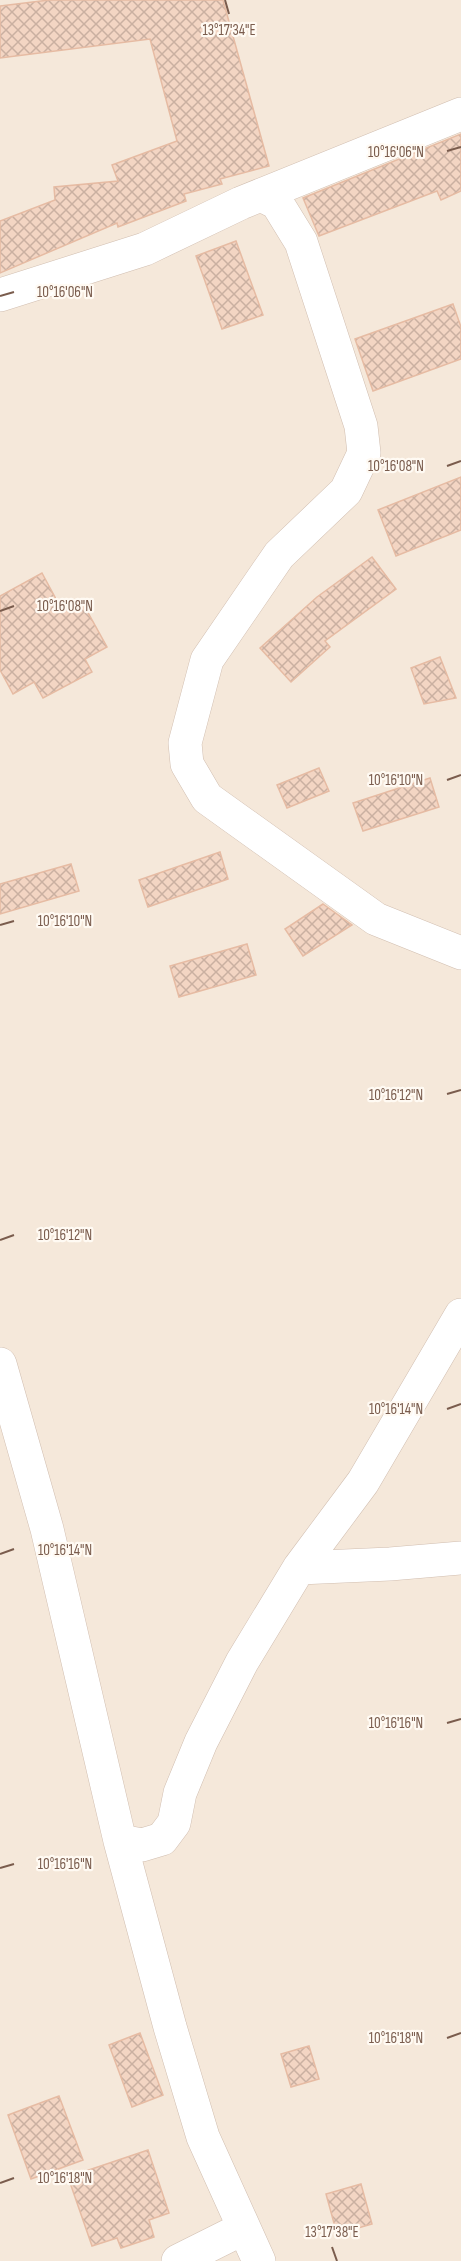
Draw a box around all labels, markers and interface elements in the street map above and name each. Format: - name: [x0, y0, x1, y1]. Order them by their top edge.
- text: 13°17'34"E: [202, 21, 256, 40]
- text: 10°16'06"N: [368, 143, 424, 162]
- text: 10°16'06"N: [37, 283, 93, 302]
- text: 10°16'08"N: [368, 457, 424, 476]
- text: 10°16'08"N: [37, 597, 93, 616]
- text: 10°16'10"N: [369, 771, 423, 790]
- text: 10°16'10"N: [38, 912, 92, 931]
- text: 10°16'12"N: [369, 1086, 423, 1105]
- text: 10°16'12"N: [38, 1226, 92, 1245]
- text: 10°16'14"N: [369, 1400, 423, 1419]
- text: 10°16'14"N: [38, 1541, 92, 1560]
- text: 10°16'16"N: [369, 1714, 423, 1733]
- text: 10°16'16"N: [38, 1855, 92, 1874]
- text: 10°16'18"N: [369, 2029, 423, 2048]
- text: 10°16'18"N: [38, 2169, 92, 2188]
- text: 13°17'38"E: [305, 2223, 359, 2242]

